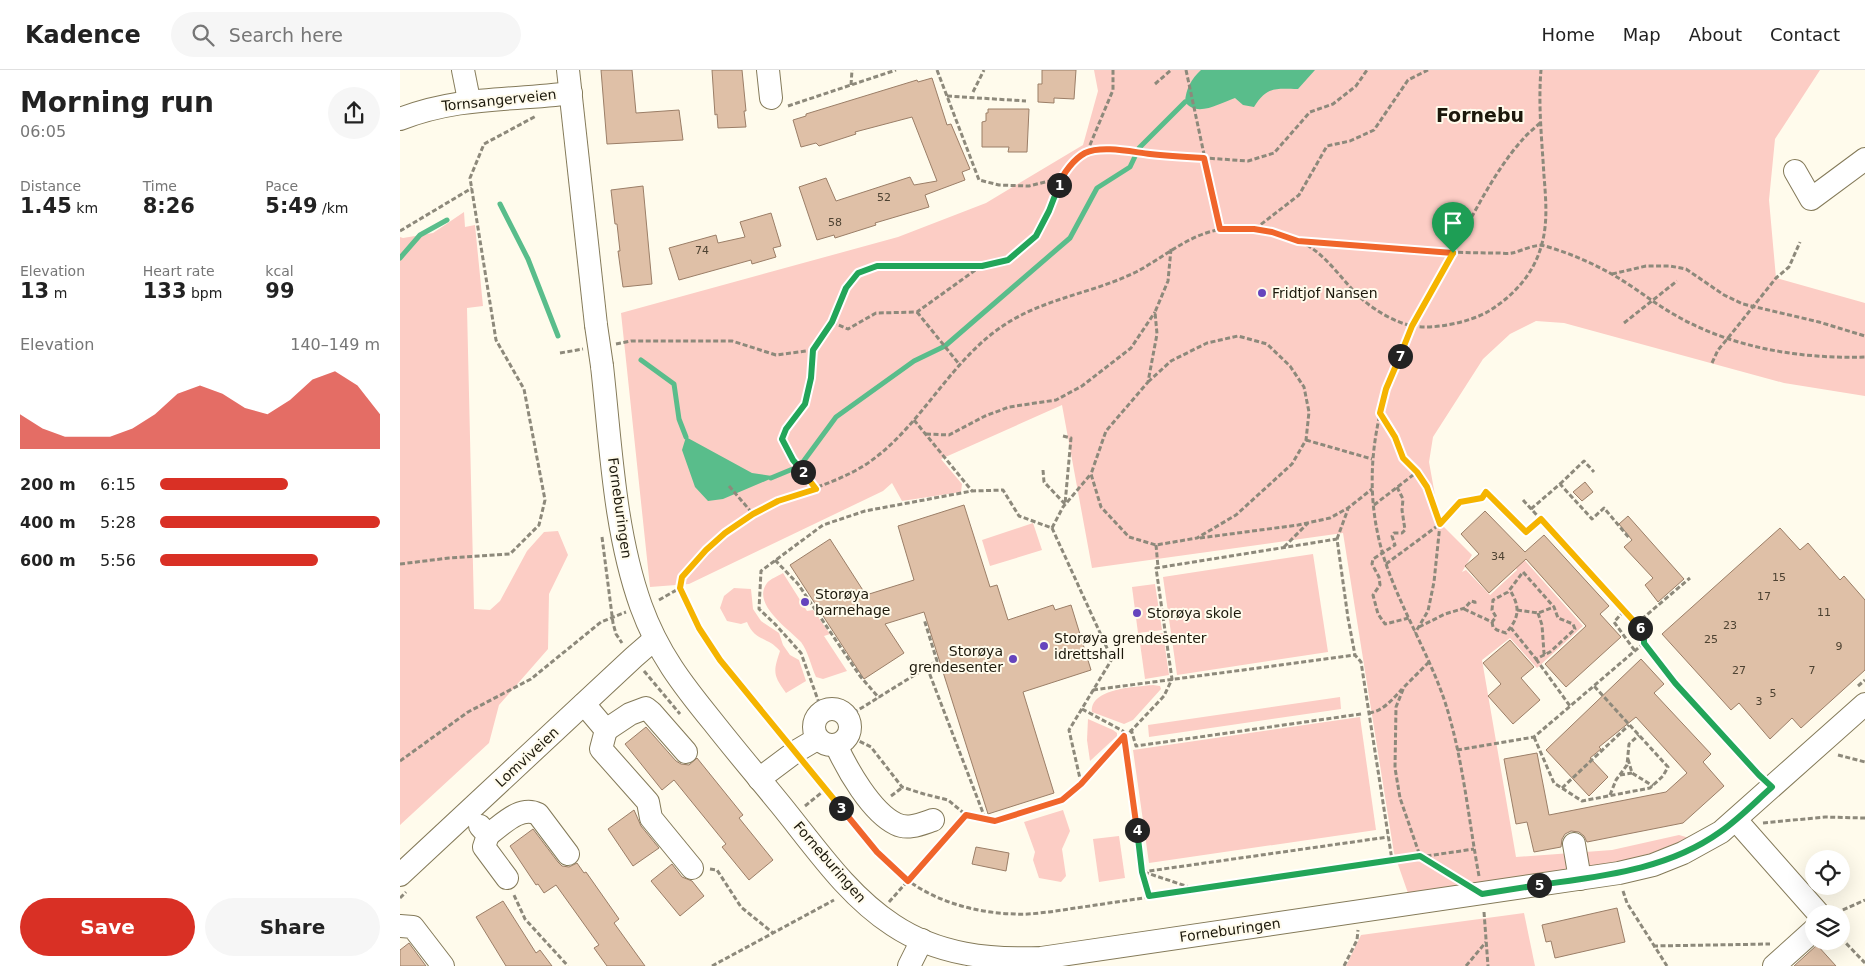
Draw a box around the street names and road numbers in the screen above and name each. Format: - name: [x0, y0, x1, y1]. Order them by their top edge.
- street label: Tornsangerveien: [440, 86, 557, 114]
- street label: Forneburingen: [605, 456, 635, 560]
- street label: Lomviveien: [492, 724, 562, 790]
- street label: Forneburingen: [791, 818, 869, 906]
- street label: Forneburingen: [1178, 915, 1282, 945]

